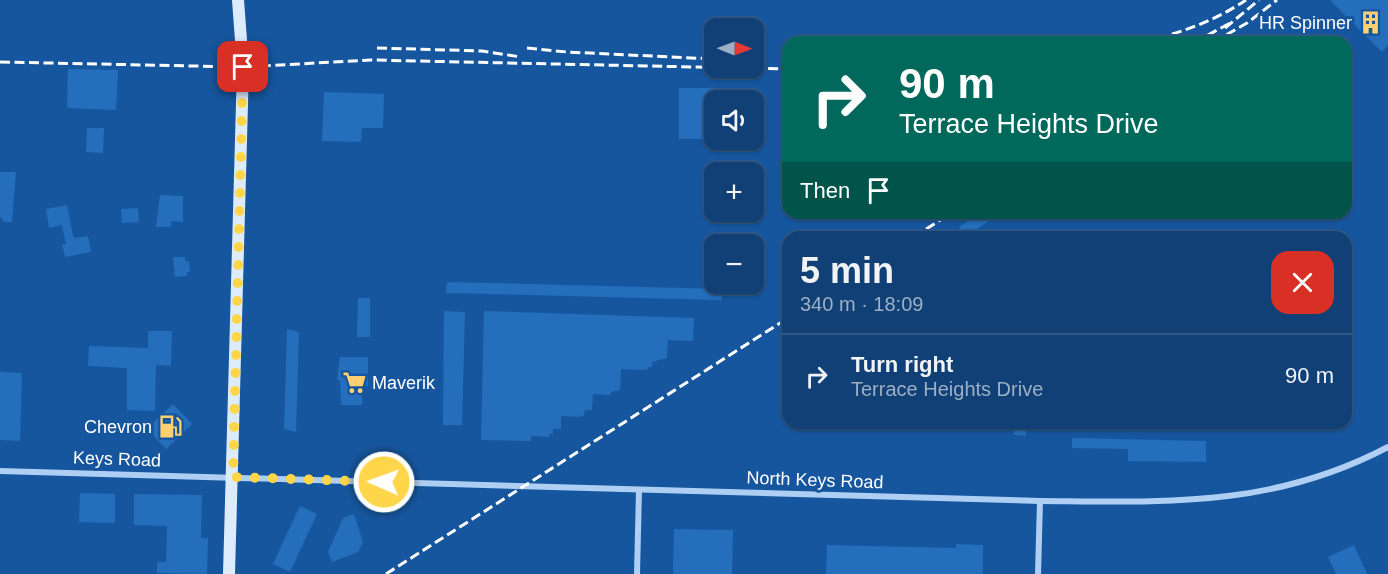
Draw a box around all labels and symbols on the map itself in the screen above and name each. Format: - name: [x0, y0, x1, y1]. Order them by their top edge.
- building icon: HR Spinner: [1357, 10, 1383, 36]
- place label: HR Spinner: [1259, 13, 1352, 33]
- north arrow: [704, 18, 764, 78]
- pin: [217, 41, 268, 92]
- supermarket icon: Maverik: [341, 370, 367, 396]
- place label: Maverik: [372, 373, 436, 393]
- fuel station icon: Chevron: [157, 414, 183, 440]
- place label: Chevron: [84, 417, 152, 437]
- street label: Keys Road: [73, 447, 161, 471]
- position arrow: [352, 450, 416, 514]
- street label: North Keys Road: [746, 468, 884, 492]

